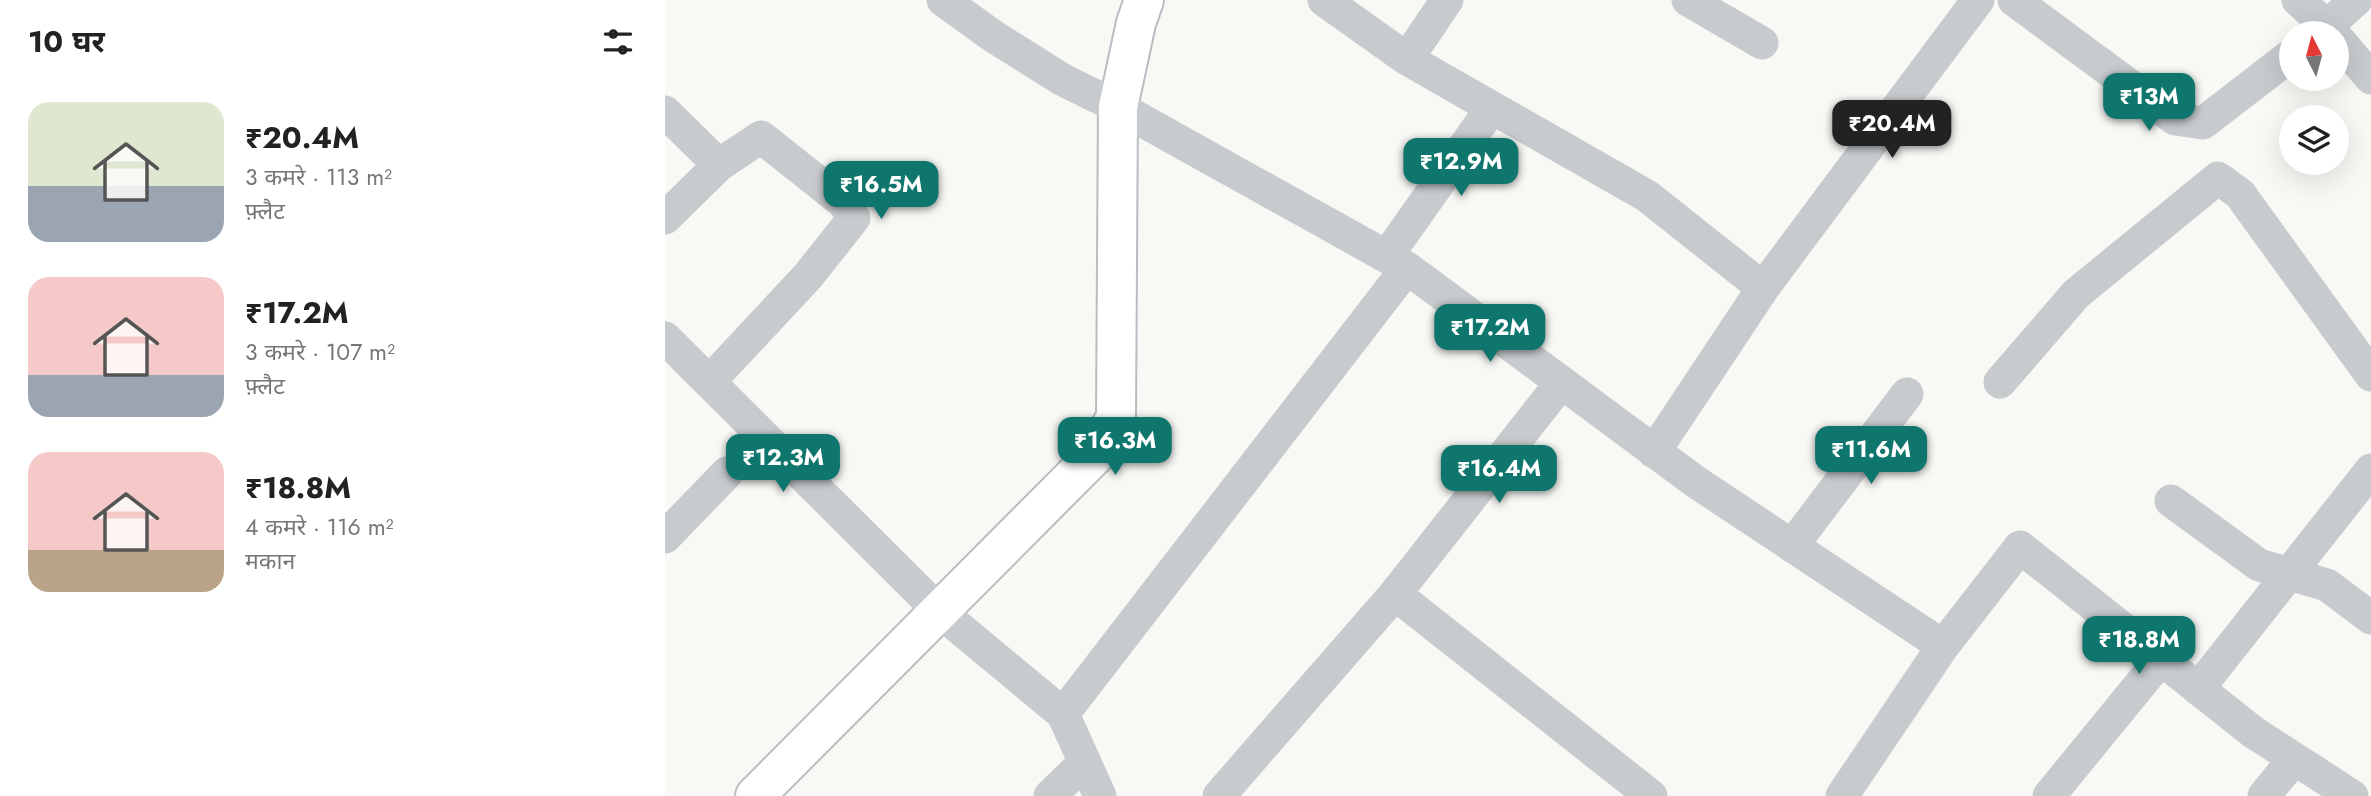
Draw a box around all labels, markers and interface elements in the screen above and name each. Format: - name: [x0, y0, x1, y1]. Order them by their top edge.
- text: 10 घर: [28, 20, 105, 63]
- north arrow: [2279, 21, 2349, 91]
- map controls: [2279, 21, 2349, 175]
- icon: filters: [599, 23, 637, 61]
- pin: ₹13M: [2108, 74, 2190, 133]
- text: ₹13M: [2119, 79, 2179, 113]
- pin: ₹20.4M: [1835, 100, 1949, 160]
- button: layers: [2279, 105, 2349, 175]
- text: ₹20.4M: [1848, 106, 1936, 140]
- text: ₹20.4M: [245, 116, 359, 159]
- icon: home: [84, 130, 168, 214]
- pin: ₹12.9M: [1404, 138, 1518, 198]
- text: ₹12.9M: [1419, 144, 1503, 178]
- text: 3 कमरे · 113 m²: [245, 160, 392, 194]
- pin: ₹16.5M: [824, 162, 938, 221]
- text: ₹16.5M: [840, 167, 922, 201]
- text: फ़्लैट: [245, 194, 285, 228]
- text: ₹17.2M: [245, 291, 349, 334]
- pin: ₹17.2M: [1433, 304, 1547, 364]
- icon: home: [84, 305, 168, 389]
- text: ₹17.2M: [1450, 310, 1530, 344]
- text: 3 कमरे · 107 m²: [245, 335, 395, 369]
- text: फ़्लैट: [245, 369, 285, 403]
- pin: ₹16.3M: [1058, 418, 1172, 477]
- text: ₹16.3M: [1074, 423, 1156, 457]
- pin: ₹11.6M: [1814, 426, 1928, 486]
- text: ₹11.6M: [1831, 432, 1911, 466]
- pin: ₹12.3M: [726, 434, 840, 494]
- text: ₹12.3M: [742, 440, 824, 474]
- pin: ₹16.4M: [1442, 446, 1556, 505]
- text: ₹16.4M: [1457, 451, 1541, 485]
- text: ₹18.8M: [245, 466, 351, 509]
- icon: home: [84, 480, 168, 564]
- text: 4 कमरे · 116 m²: [245, 510, 394, 544]
- text: मकान: [245, 544, 295, 578]
- pin: ₹18.8M: [2082, 616, 2196, 676]
- text: ₹18.8M: [2098, 622, 2180, 656]

